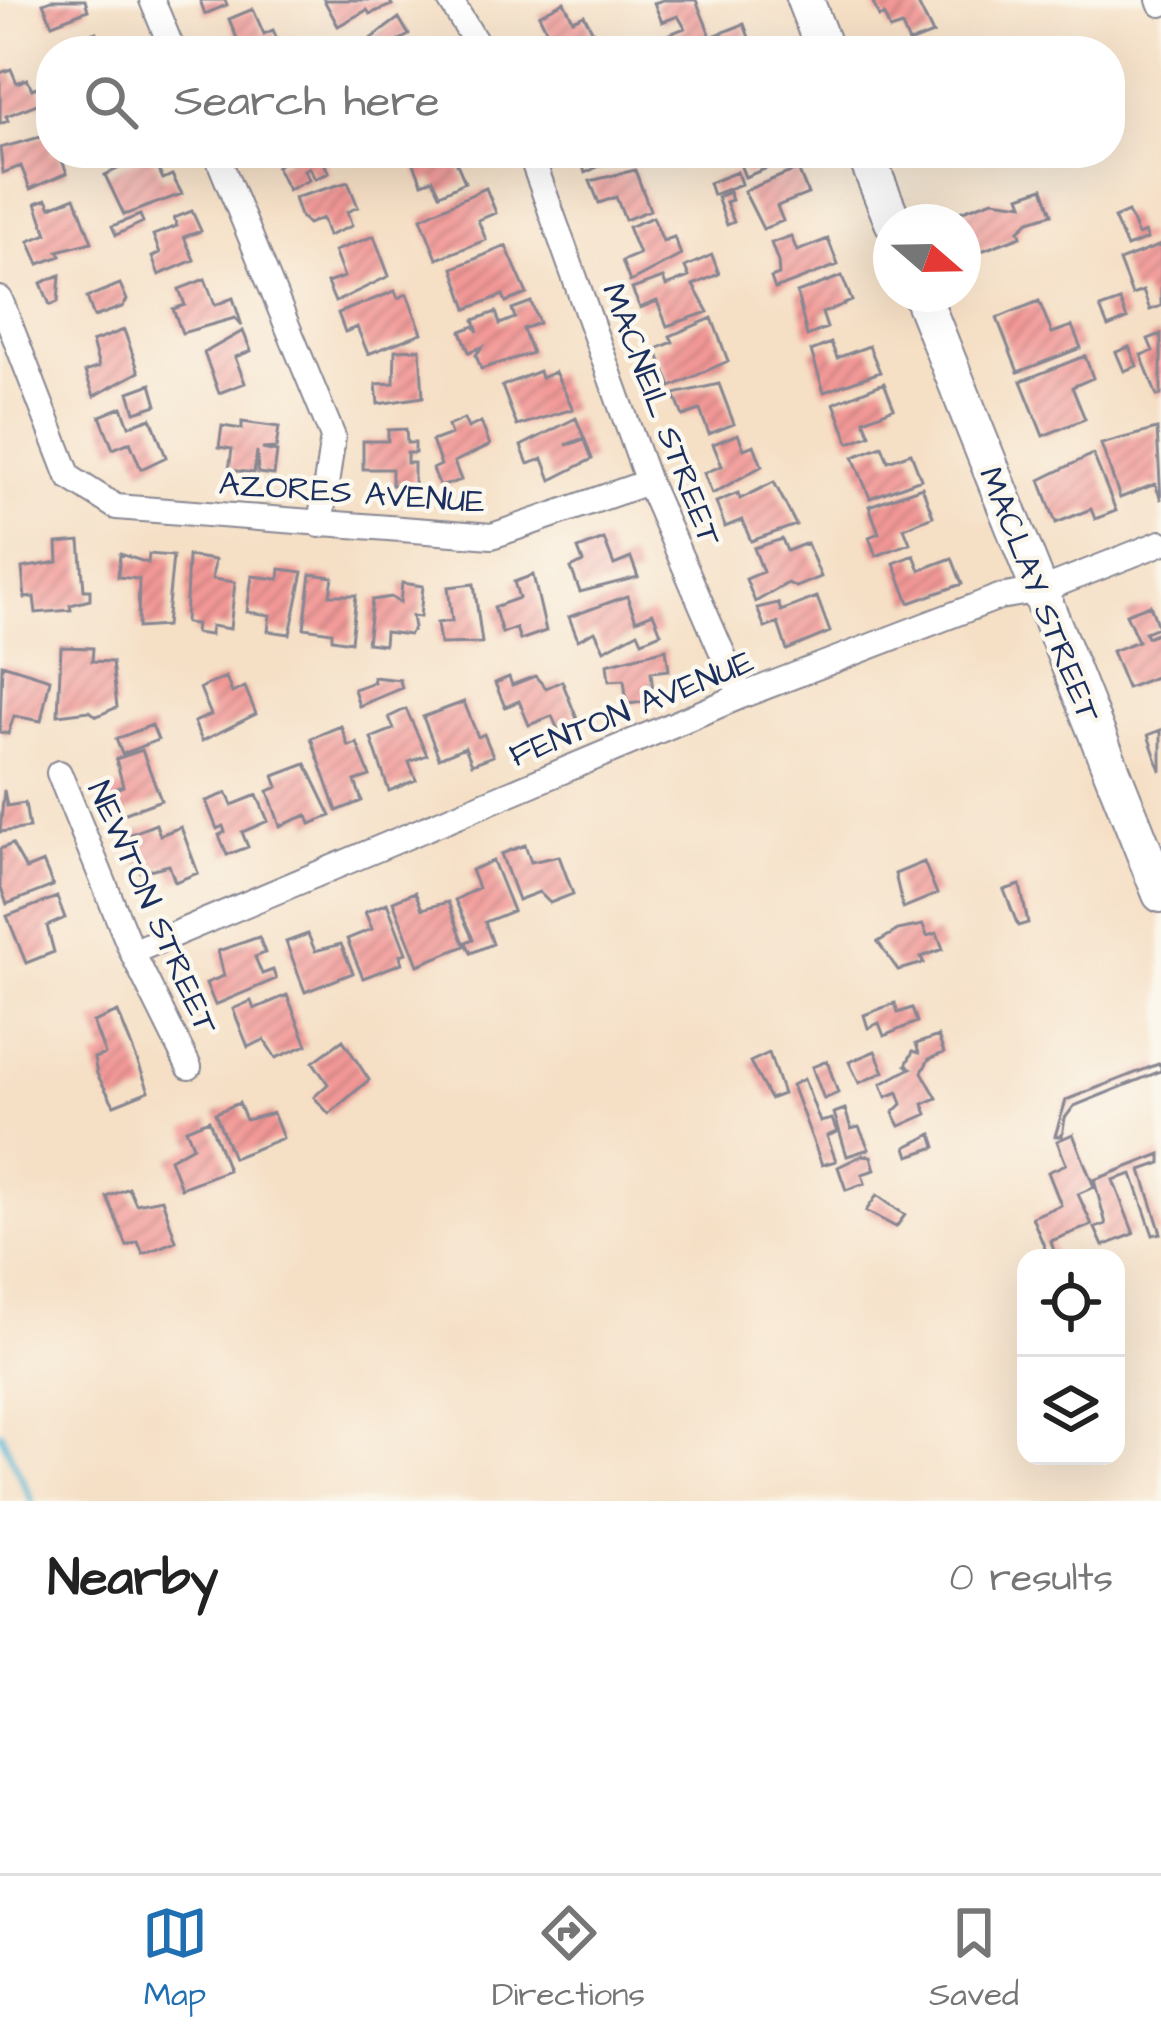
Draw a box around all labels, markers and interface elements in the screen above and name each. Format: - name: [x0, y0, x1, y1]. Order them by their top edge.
- search box: [36, 36, 1125, 168]
- icon: search: [78, 69, 144, 135]
- text: Search here: [174, 71, 440, 133]
- north arrow: [873, 204, 981, 312]
- street label: MACNEIL STREET: [590, 277, 733, 553]
- street label: MACLAY STREET: [967, 460, 1111, 730]
- street label: AZORES AVENUE: [217, 461, 486, 525]
- street label: FENTON AVENUE: [503, 639, 761, 779]
- street label: NEWTON STREET: [76, 774, 229, 1042]
- map controls: [1017, 1249, 1125, 1465]
- button: locate: [1017, 1249, 1125, 1357]
- button: layers: [1017, 1357, 1125, 1465]
- text: Nearby: [48, 1544, 218, 1615]
- text: 0 results: [949, 1552, 1113, 1606]
- tab: Map: [142, 1900, 208, 2018]
- tab: Directions: [492, 1900, 645, 2018]
- tab: Saved: [929, 1900, 1019, 2018]

